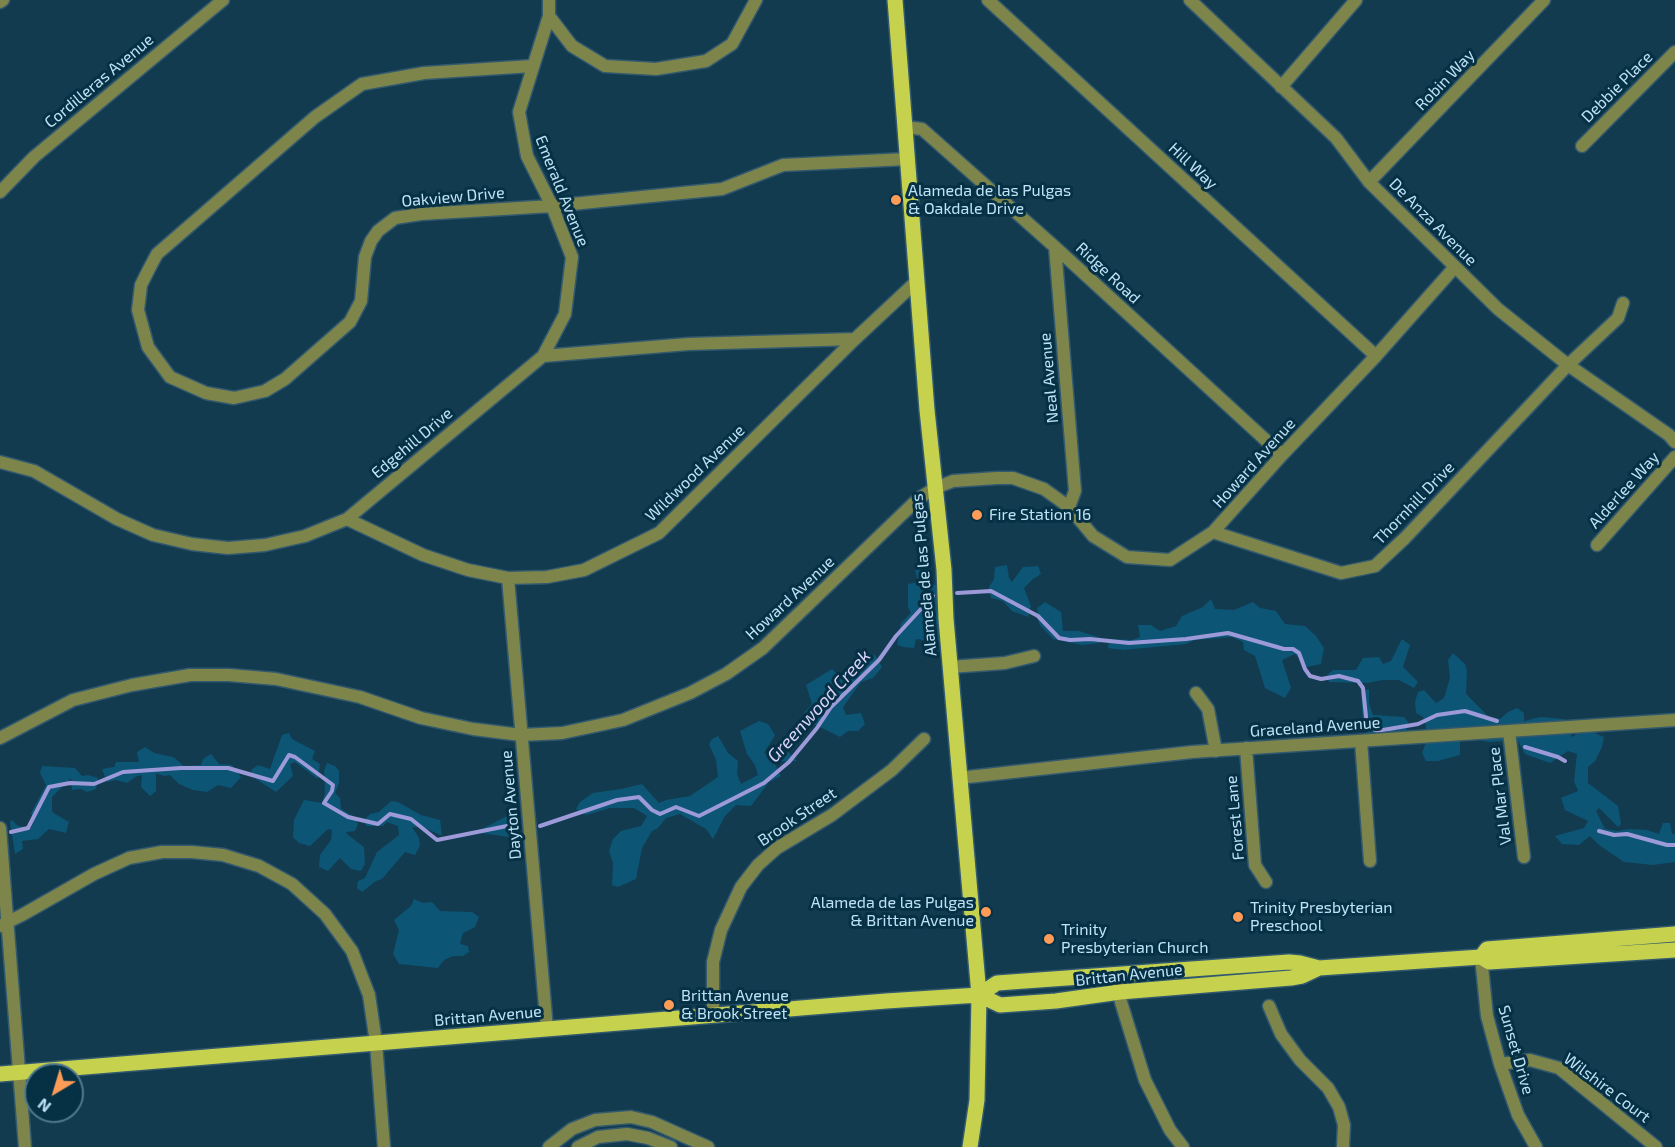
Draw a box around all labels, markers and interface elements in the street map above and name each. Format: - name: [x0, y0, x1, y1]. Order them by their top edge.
- street label: Cordilleras Avenue: [41, 30, 157, 132]
- street label: Robin Way: [1411, 46, 1479, 114]
- street label: Debbie Place: [1577, 47, 1657, 127]
- street label: Emerald Avenue: [531, 133, 593, 249]
- street label: Hill Way: [1165, 139, 1221, 193]
- street label: De Anza Avenue: [1385, 174, 1481, 270]
- place label: Alameda de las Pulgas & Oakdale Drive: [908, 181, 1071, 219]
- street label: Oakview Drive: [401, 183, 505, 211]
- marker: Alameda de las Pulgas & Oakdale Drive: [889, 193, 903, 207]
- street label: Ridge Road: [1072, 238, 1144, 308]
- street label: Neal Avenue: [1035, 332, 1063, 424]
- street label: Edgehill Drive: [368, 404, 456, 482]
- street label: Howard Avenue: [1209, 414, 1299, 512]
- street label: Wildwood Avenue: [641, 421, 749, 525]
- street label: Alderlee Way: [1585, 448, 1663, 532]
- street label: Thornhill Drive: [1370, 458, 1458, 548]
- street label: Alameda de las Pulgas: [907, 493, 941, 657]
- place label: Fire Station 16: [989, 505, 1091, 525]
- marker: Fire Station 16: [970, 508, 984, 522]
- street label: Howard Avenue: [742, 552, 838, 644]
- water label: Greenwood Creek: [763, 645, 875, 767]
- street label: Graceland Avenue: [1249, 713, 1381, 741]
- street label: Val Mar Place: [1484, 746, 1516, 846]
- street label: Dayton Avenue: [497, 750, 525, 860]
- street label: Forest Lane: [1222, 775, 1248, 861]
- street label: Brook Street: [754, 784, 840, 850]
- place label: Alameda de las Pulgas & Brittan Avenue: [811, 893, 974, 931]
- place label: Trinity Presbyterian Preschool: [1250, 898, 1393, 936]
- marker: Alameda de las Pulgas & Brittan Avenue: [979, 905, 993, 919]
- marker: Trinity Presbyterian Preschool: [1231, 910, 1245, 924]
- place label: Trinity Presbyterian Church: [1061, 920, 1208, 958]
- marker: Trinity Presbyterian Church: [1042, 932, 1056, 946]
- street label: Brittan Avenue: [1074, 960, 1184, 990]
- place label: Brittan Avenue & Brook Street: [681, 986, 789, 1024]
- marker: Brittan Avenue & Brook Street: [662, 998, 676, 1012]
- street label: Brittan Avenue: [433, 1002, 543, 1030]
- street label: Sunset Drive: [1494, 1003, 1538, 1097]
- street label: Wilshire Court: [1560, 1049, 1654, 1127]
- north arrow: [24, 1063, 84, 1123]
- text: N: [33, 1095, 54, 1117]

